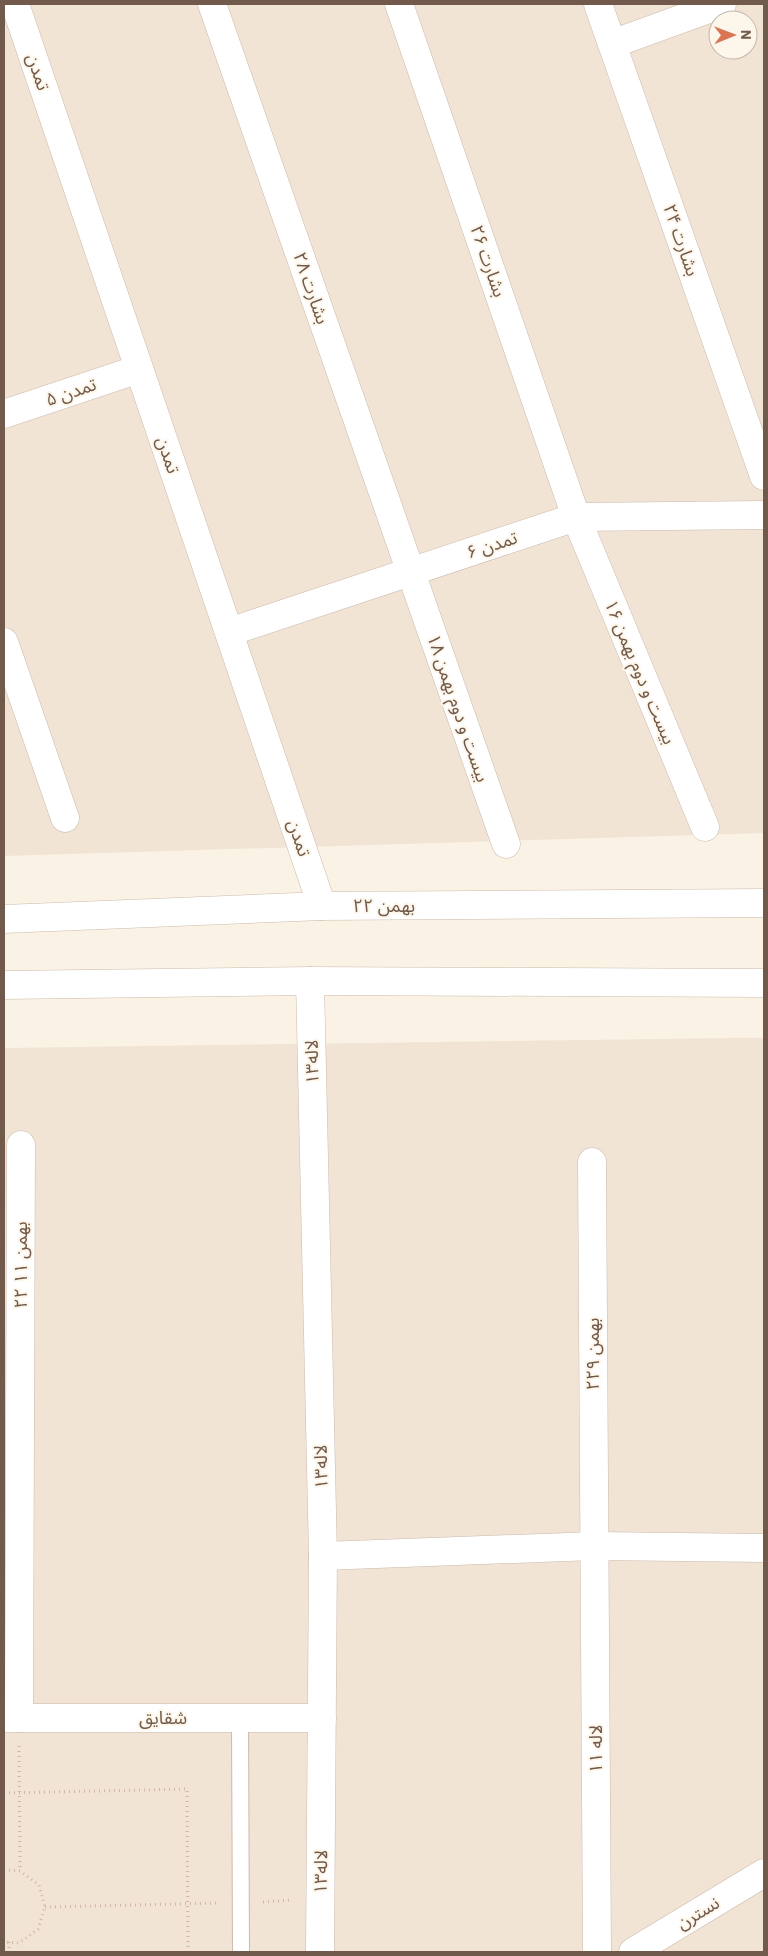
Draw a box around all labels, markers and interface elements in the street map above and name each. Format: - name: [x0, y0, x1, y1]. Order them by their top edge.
- north arrow: [708, 10, 758, 60]
- text: N: [737, 30, 755, 40]
- street label: تمدن: [21, 50, 55, 93]
- street label: بشارت ۲۴: [658, 201, 705, 279]
- street label: بشارت ۲۶: [465, 222, 512, 300]
- street label: بشارت ۲۸: [288, 249, 335, 327]
- street label: تمدن ۵: [42, 372, 99, 411]
- street label: تمدن: [151, 433, 185, 476]
- street label: تمدن ۶: [463, 526, 520, 564]
- street label: بیست و دوم بهمن ۱۶: [597, 596, 681, 749]
- street label: بیست و دوم بهمن ۱۸: [420, 631, 495, 786]
- street label: تمدن: [282, 816, 316, 859]
- street label: ۲۲ بهمن: [353, 894, 415, 917]
- street label: لاله۱۳: [300, 1040, 323, 1084]
- street label: ۲۲ بهمن ۱۱: [9, 1221, 32, 1309]
- street label: ۲۲بهمن ۹: [581, 1318, 604, 1390]
- street label: لاله۱۳: [309, 1445, 332, 1489]
- street label: شقايق: [139, 1706, 187, 1729]
- street label: لاله ۱۱: [584, 1725, 607, 1773]
- street label: لاله۱۳: [309, 1850, 332, 1894]
- street label: نسترن: [672, 1891, 724, 1934]

